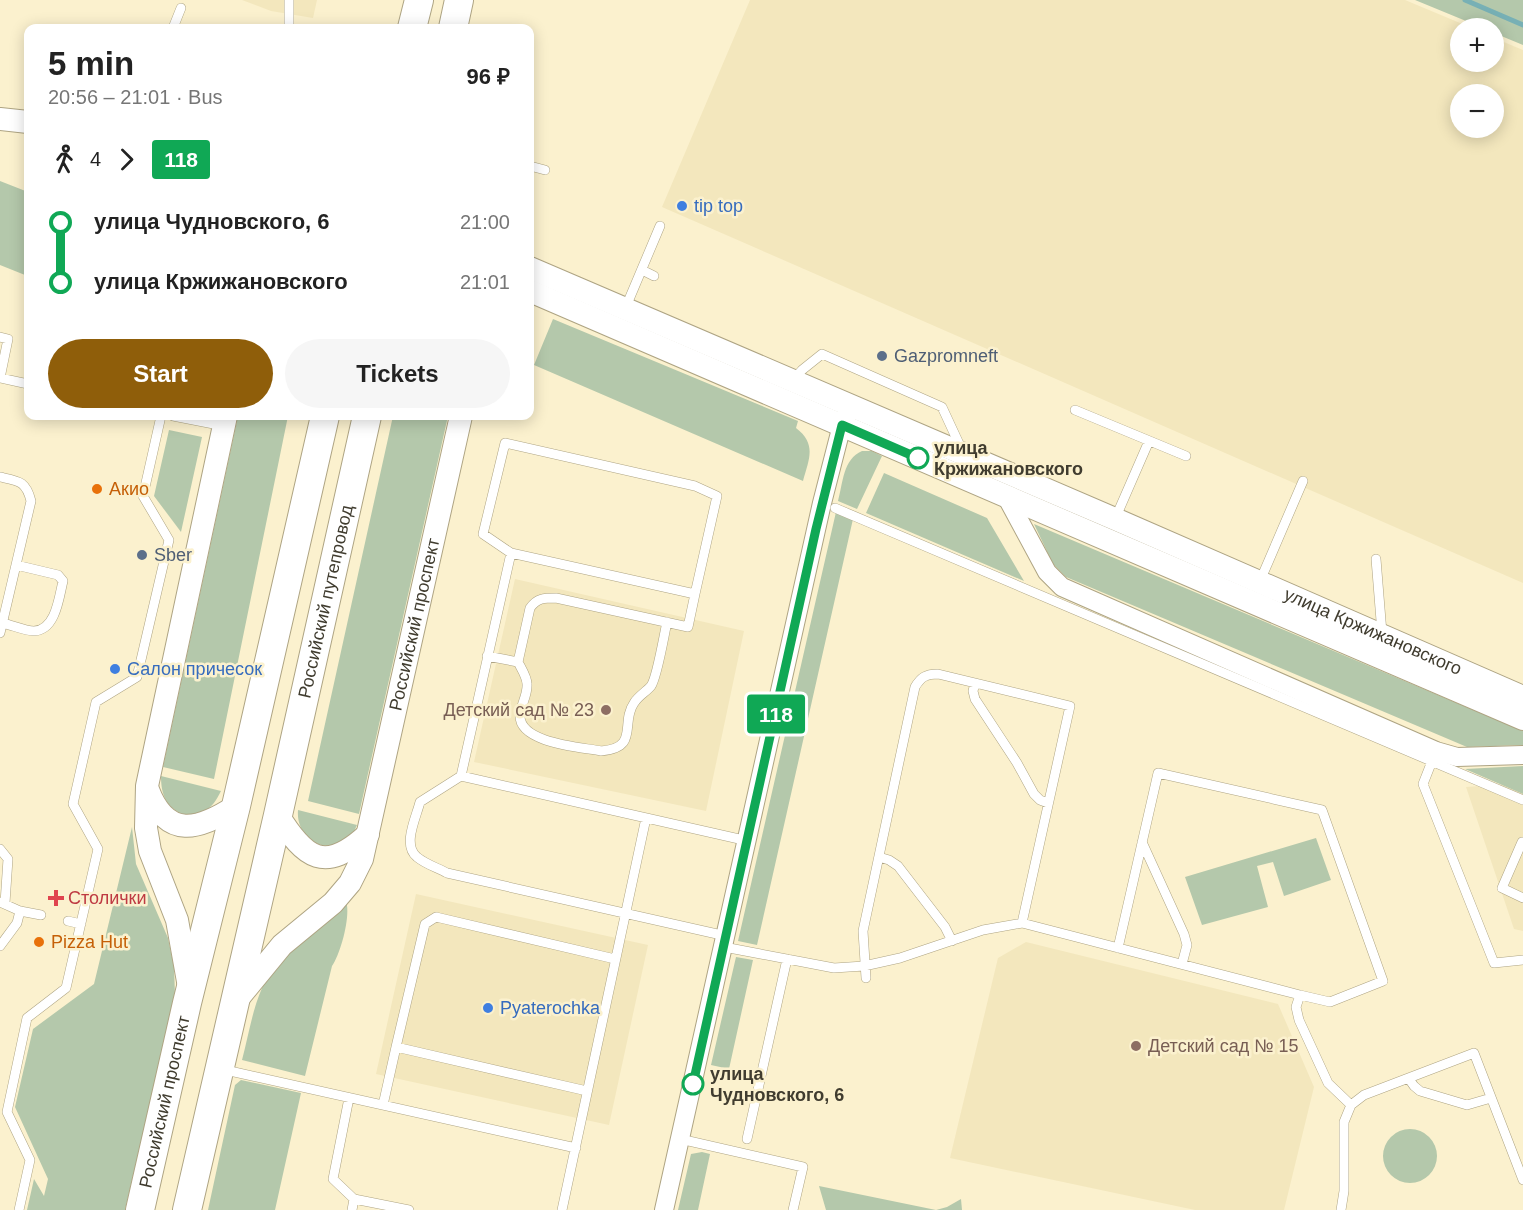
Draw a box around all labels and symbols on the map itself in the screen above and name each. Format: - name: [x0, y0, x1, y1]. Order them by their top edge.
- place label: tip top: [694, 196, 743, 216]
- marker: tip top: [675, 199, 689, 213]
- place label: Gazpromneft: [894, 346, 998, 366]
- marker: Gazpromneft: [875, 349, 889, 363]
- place label: улица Кржижановского: [934, 438, 1083, 479]
- marker: улица Кржижановского: [907, 447, 929, 469]
- place label: Акио: [109, 479, 149, 499]
- marker: Акио: [90, 482, 104, 496]
- street label: Российский путепровод: [294, 503, 357, 700]
- street label: Российский проспект: [385, 536, 443, 713]
- place label: Sber: [154, 545, 192, 565]
- marker: Sber: [135, 548, 149, 562]
- street label: улица Кржижановского: [1281, 584, 1465, 679]
- place label: Салон причесок: [127, 659, 262, 679]
- marker: Салон причесок: [108, 662, 122, 676]
- line badge: 118: [742, 694, 810, 734]
- place label: Детский сад № 23: [444, 700, 594, 720]
- marker: Детский сад № 23: [599, 703, 613, 717]
- place label: Столички: [68, 888, 147, 908]
- marker: Столички: [49, 891, 63, 905]
- place label: Pizza Hut: [51, 932, 128, 952]
- marker: Pizza Hut: [32, 935, 46, 949]
- place label: Pyaterochka: [500, 998, 601, 1018]
- marker: Pyaterochka: [481, 1001, 495, 1015]
- street label: Российский проспект: [135, 1014, 194, 1190]
- place label: Детский сад № 15: [1148, 1036, 1298, 1056]
- marker: Детский сад № 15: [1129, 1039, 1143, 1053]
- place label: улица Чудновского, 6: [710, 1064, 844, 1105]
- marker: улица Чудновского, 6: [682, 1073, 704, 1095]

